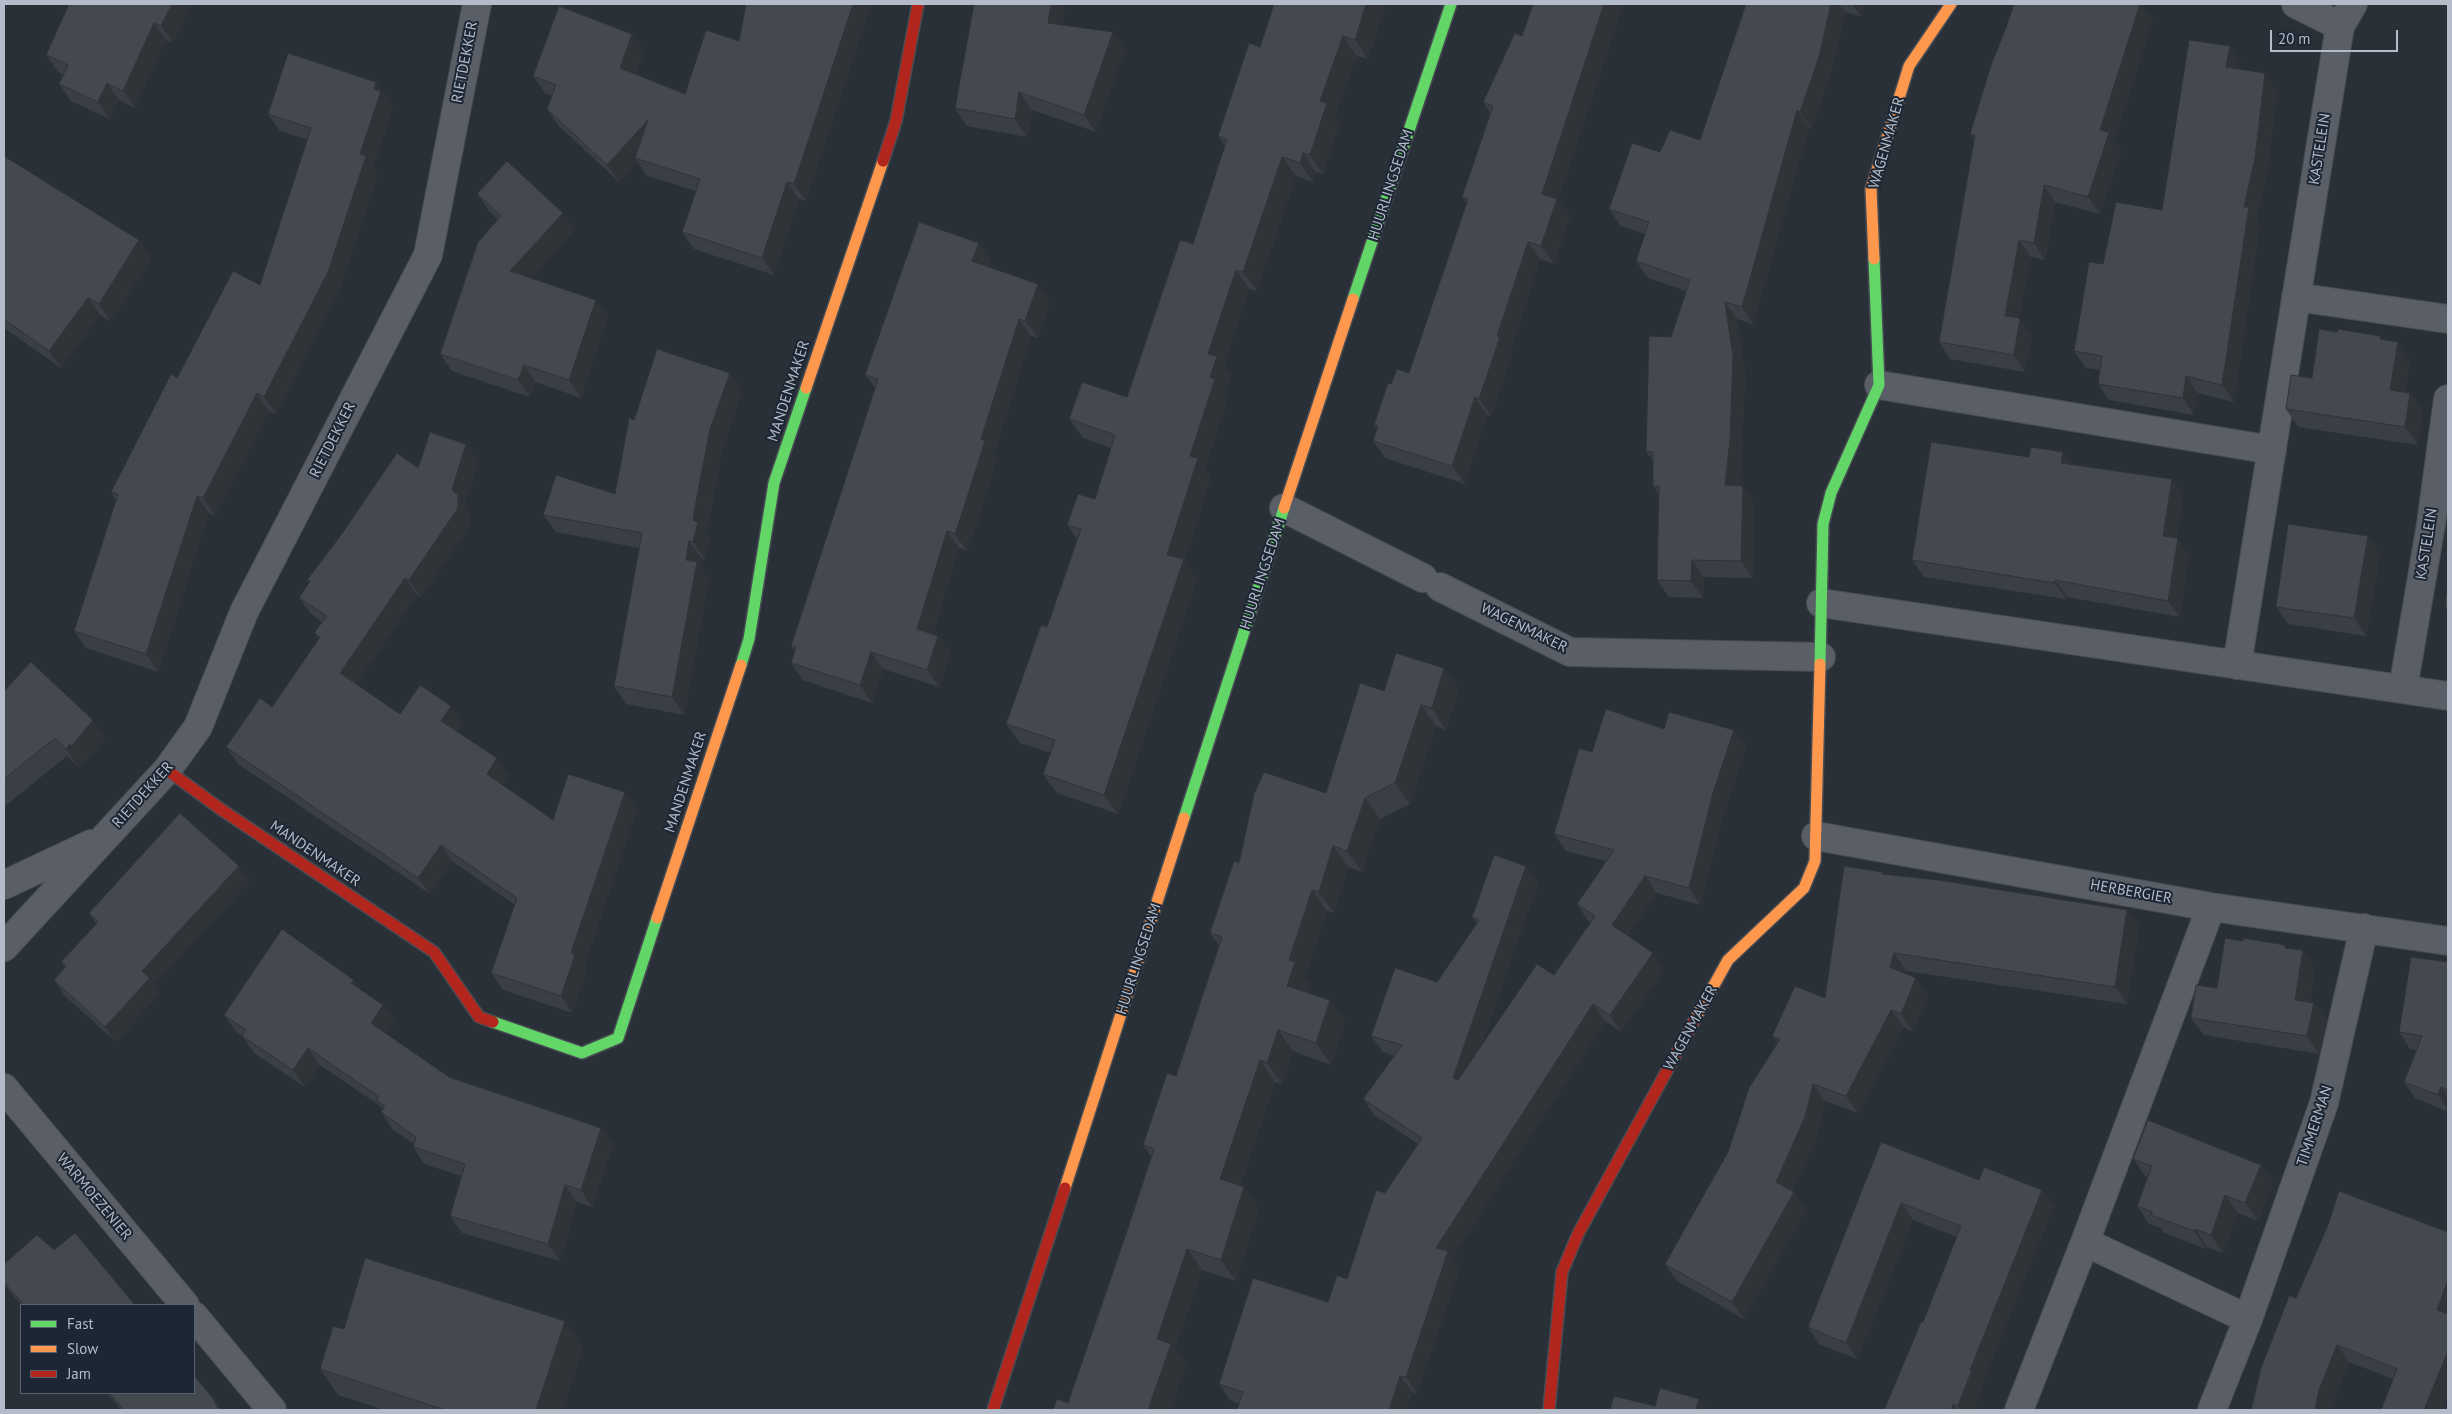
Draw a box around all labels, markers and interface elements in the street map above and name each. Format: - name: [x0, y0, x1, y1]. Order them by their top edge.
- street label: RIETDEKKER: [448, 20, 482, 104]
- scale bar: [2272, 20, 2400, 52]
- text: 20 m: [2278, 29, 2311, 48]
- street label: WAGENMAKER: [1865, 95, 1909, 191]
- street label: KASTELEIN: [2305, 112, 2335, 186]
- street label: HUURLINGSEDAM: [1365, 127, 1417, 243]
- street label: MANDENMAKER: [764, 338, 814, 444]
- street label: RIETDEKKER: [306, 399, 360, 481]
- street label: KASTELEIN: [2412, 507, 2442, 581]
- street label: HUURLINGSEDAM: [1237, 516, 1289, 632]
- street label: WAGENMAKER: [1478, 599, 1570, 657]
- street label: MANDENMAKER: [661, 729, 711, 835]
- street label: RIETDEKKER: [109, 758, 177, 832]
- street label: MANDENMAKER: [266, 817, 364, 891]
- street label: HERBERGIER: [2089, 876, 2173, 908]
- street label: HUURLINGSEDAM: [1113, 901, 1165, 1017]
- street label: WAGENMAKER: [1660, 982, 1722, 1074]
- street label: TIMMERMAN: [2293, 1083, 2337, 1169]
- street label: WARMOEZENIER: [53, 1150, 135, 1244]
- legend: [20, 1304, 195, 1394]
- text: Fast: [67, 1314, 94, 1333]
- text: Slow: [67, 1339, 98, 1358]
- text: Jam: [67, 1364, 91, 1383]

